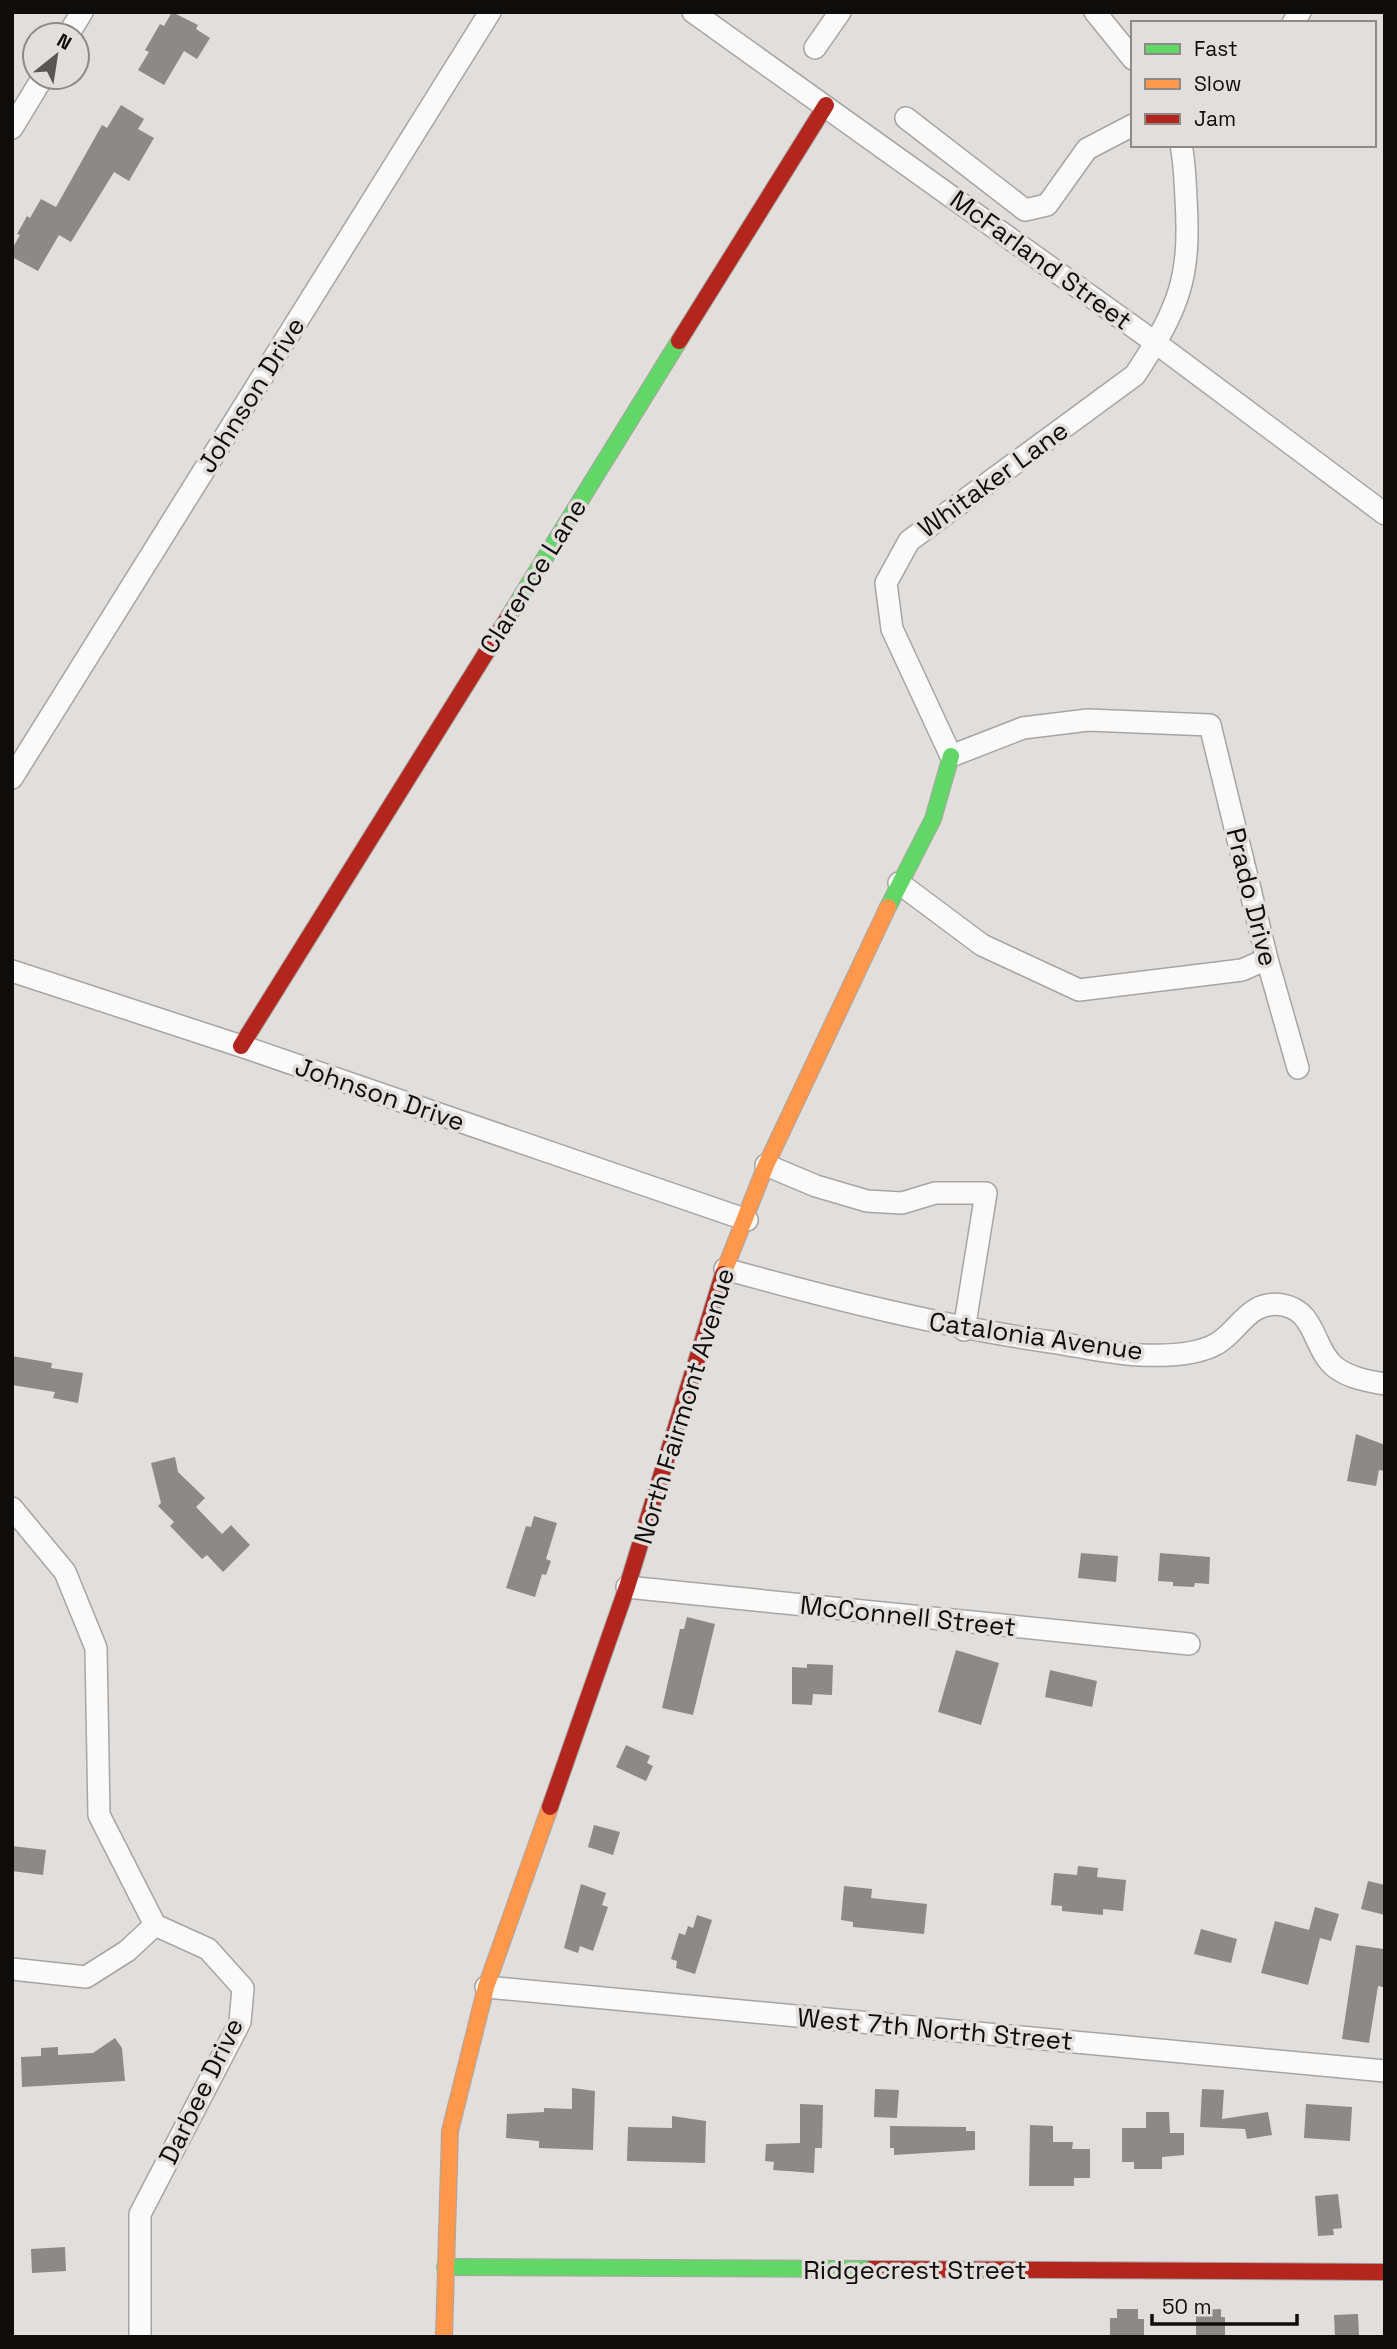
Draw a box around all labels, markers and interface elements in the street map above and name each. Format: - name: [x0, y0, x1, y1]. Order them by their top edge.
- north arrow: [21, 21, 91, 91]
- legend: [1131, 21, 1376, 147]
- text: N: [52, 28, 76, 56]
- text: Fast: [1194, 35, 1238, 62]
- text: Slow: [1194, 70, 1242, 97]
- text: Jam: [1194, 105, 1236, 132]
- street label: McFarland Street: [943, 183, 1139, 337]
- street label: Johnson Drive: [190, 311, 312, 479]
- street label: Whitaker Lane: [911, 413, 1075, 545]
- street label: Clarence Lane: [472, 492, 594, 660]
- street label: Prado Drive: [1218, 824, 1286, 970]
- street label: Johnson Drive: [291, 1049, 469, 1139]
- street label: North Fairmont Avenue: [626, 1264, 742, 1548]
- street label: Catalonia Avenue: [927, 1304, 1145, 1368]
- street label: McConnell Street: [798, 1588, 1018, 1644]
- street label: West 7th North Street: [796, 2000, 1074, 2058]
- street label: Darbee Drive: [151, 2012, 251, 2170]
- street label: Ridgecrest Street: [803, 2253, 1027, 2287]
- scale bar: [1152, 2282, 1297, 2326]
- text: 50 m: [1162, 2293, 1212, 2320]

